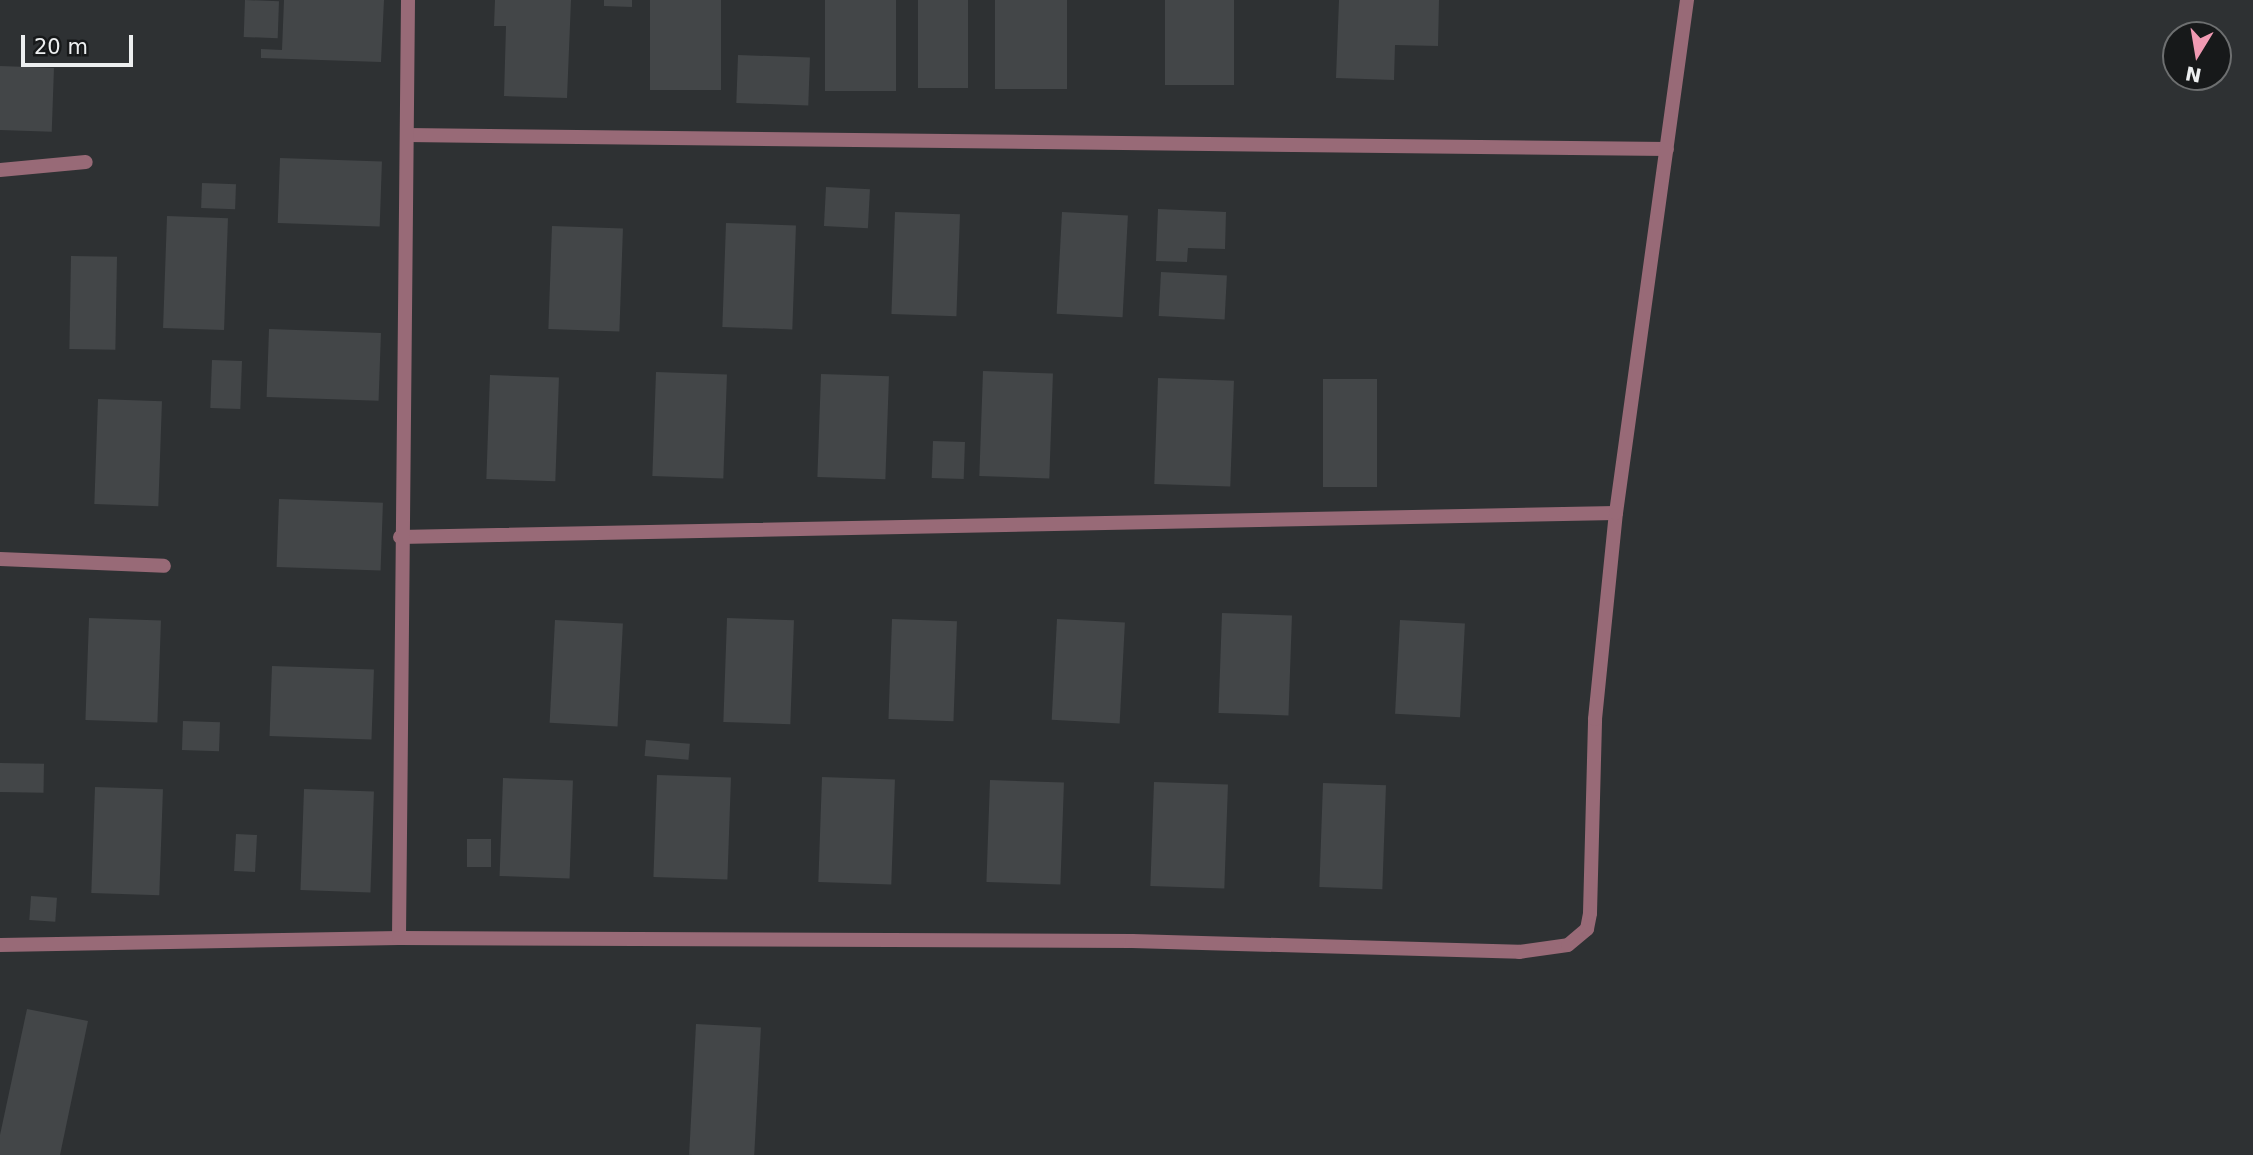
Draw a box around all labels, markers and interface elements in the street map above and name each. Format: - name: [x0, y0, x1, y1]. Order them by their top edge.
- scale bar: [24, 21, 136, 65]
- north arrow: [2162, 21, 2232, 91]
- text: 20 m: [34, 35, 88, 59]
- text: N: [2183, 62, 2203, 87]

